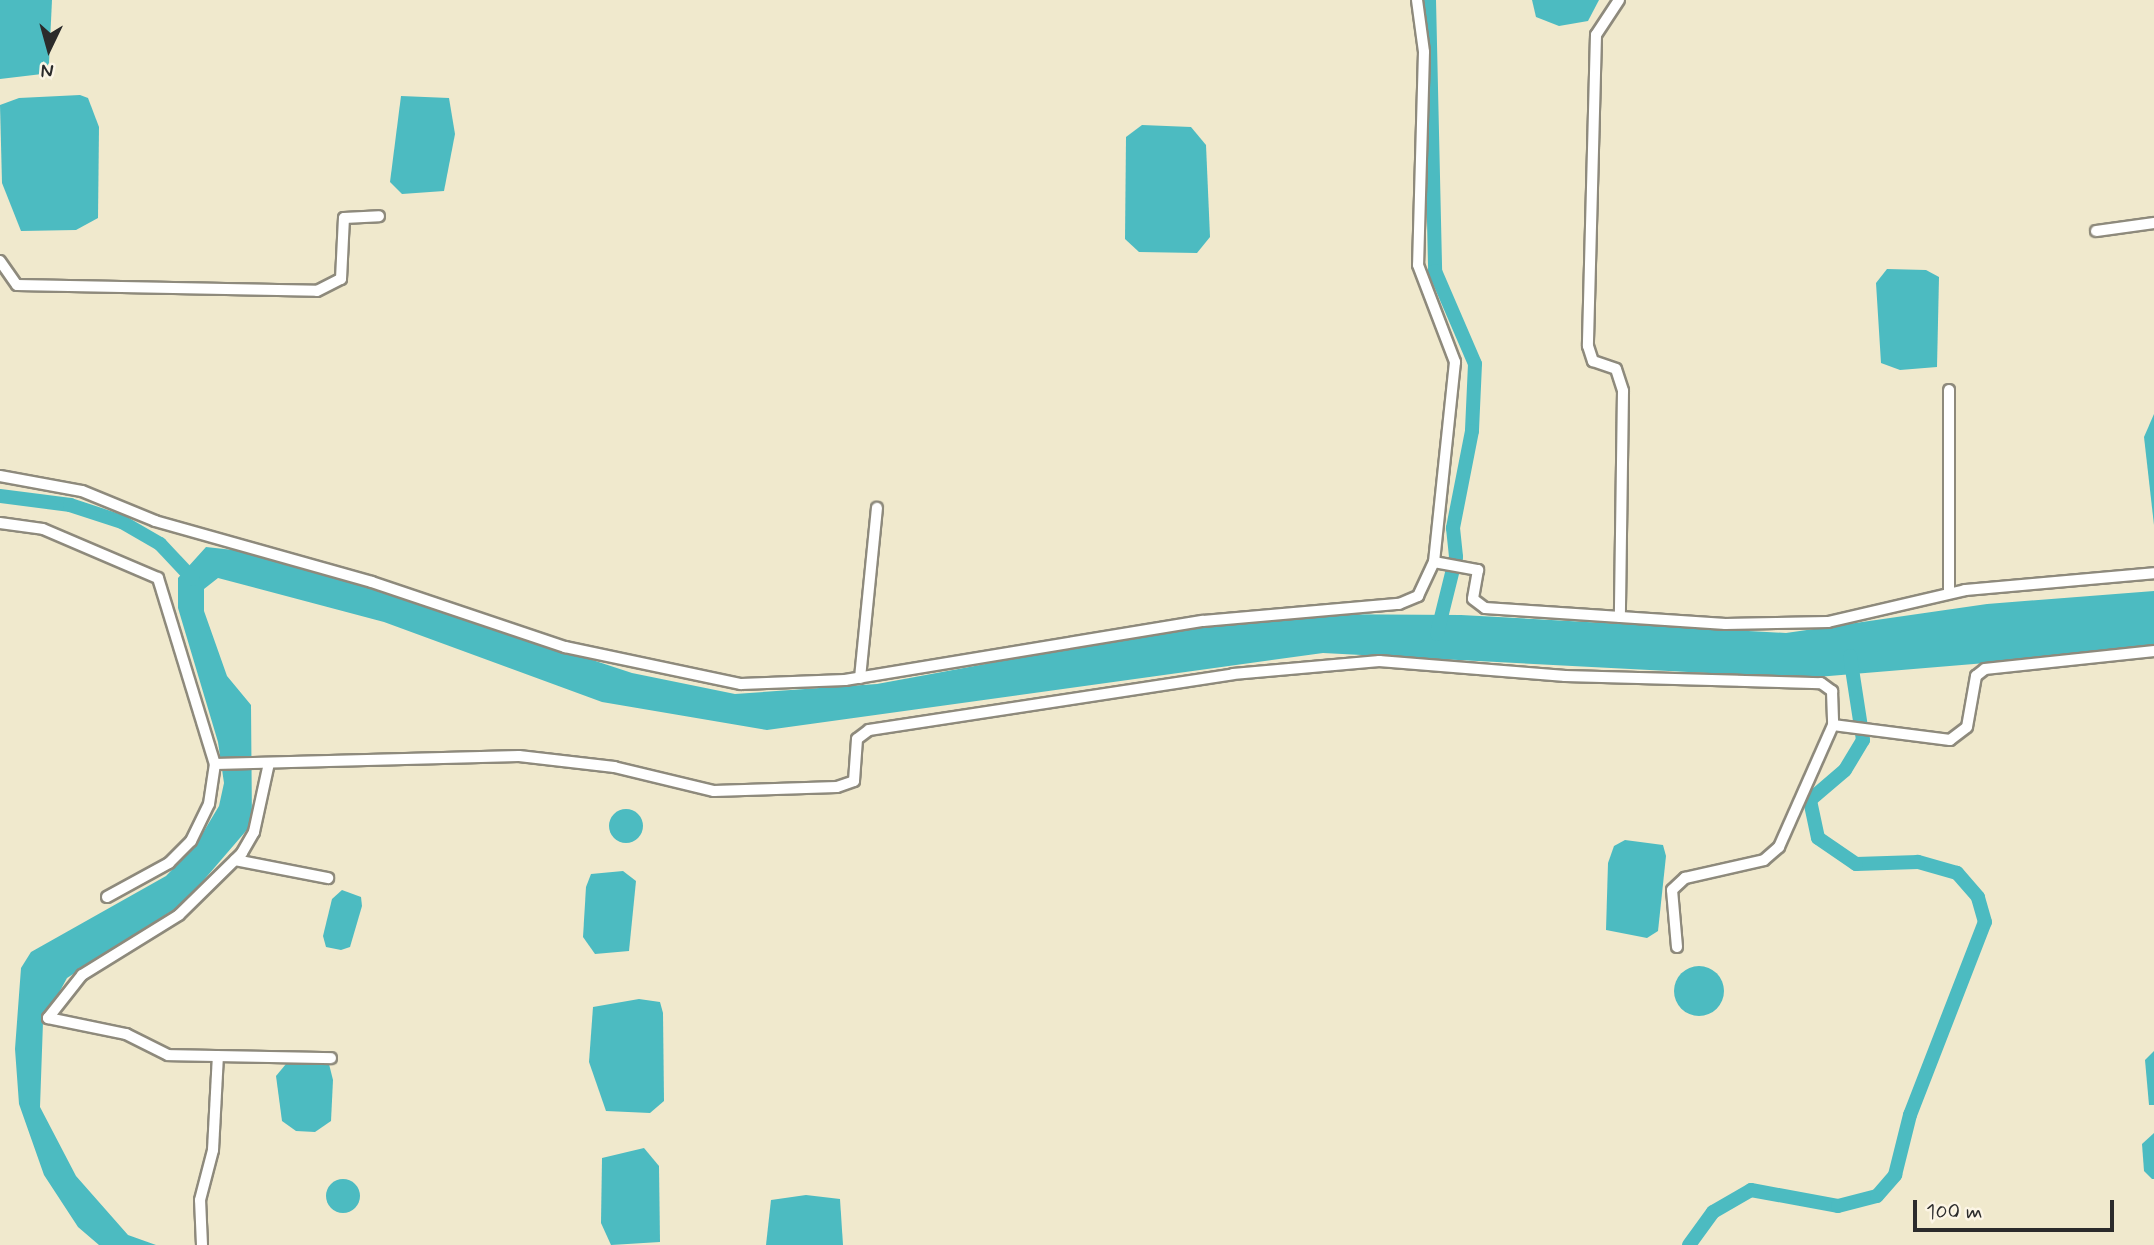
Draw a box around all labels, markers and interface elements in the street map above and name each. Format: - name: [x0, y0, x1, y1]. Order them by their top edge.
- north arrow: [14, 14, 84, 84]
- text: N: [40, 57, 55, 83]
- scale bar: [1916, 1186, 2117, 1230]
- text: 100 m: [1926, 1198, 1982, 1226]

